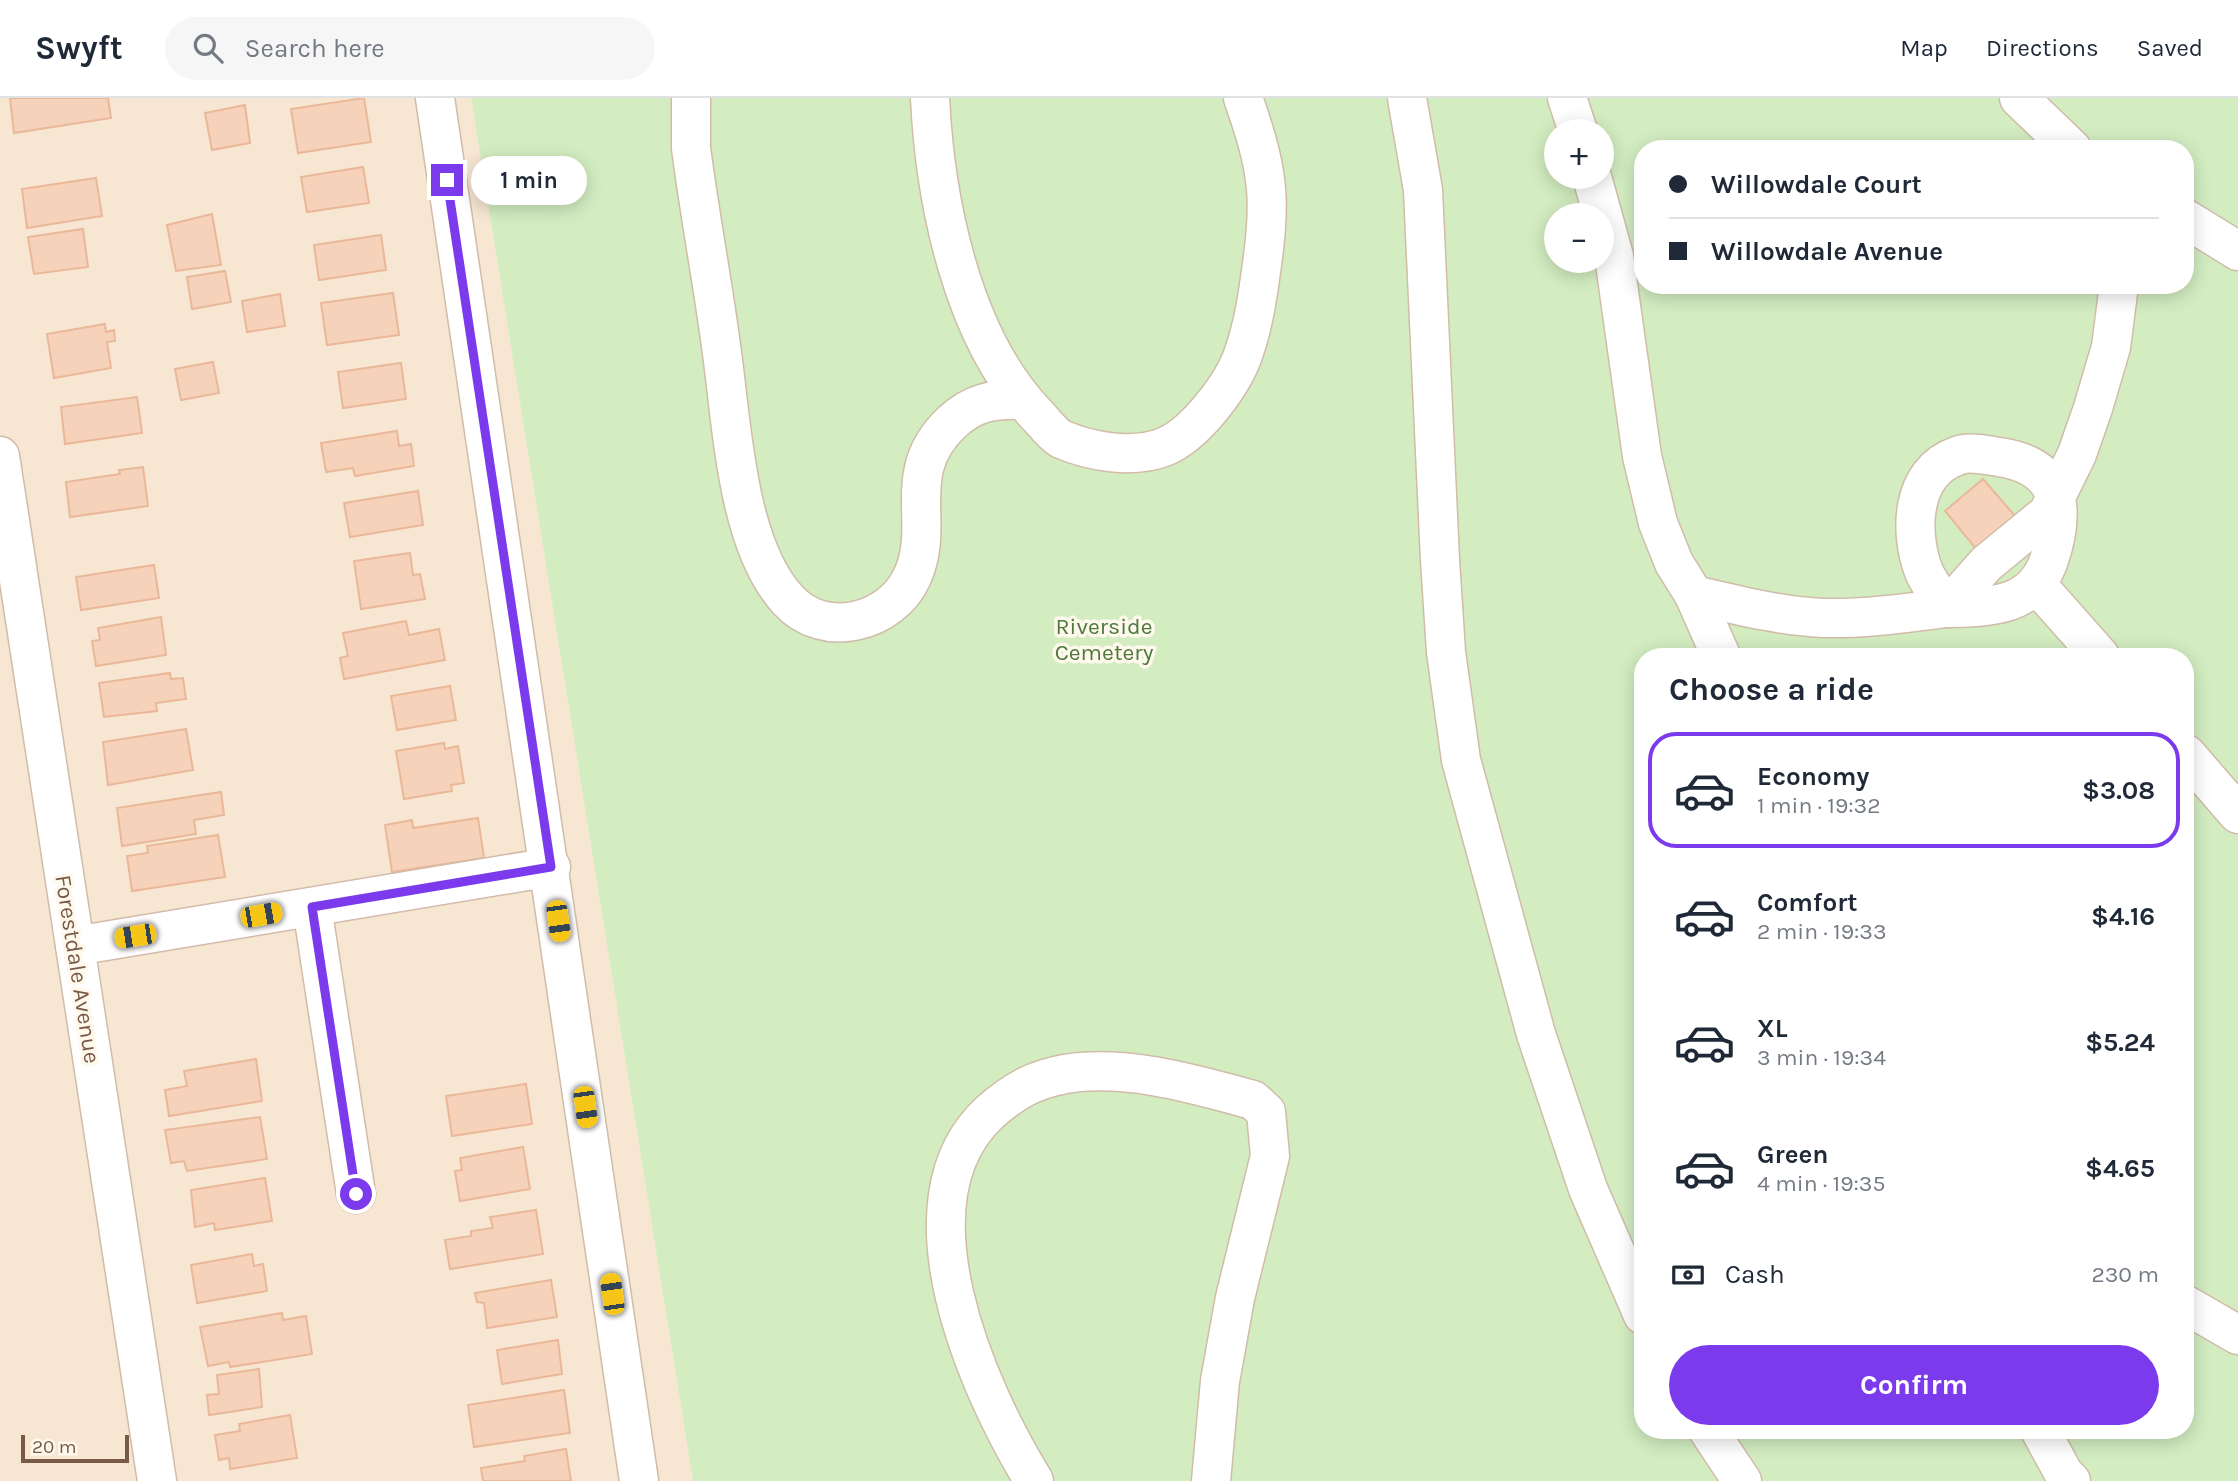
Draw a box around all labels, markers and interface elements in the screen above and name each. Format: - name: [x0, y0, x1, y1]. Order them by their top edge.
- search box: [165, 17, 655, 80]
- text: Swyft: [35, 29, 123, 67]
- icon: search: [189, 29, 227, 67]
- text: Search here: [245, 33, 385, 64]
- text: Map: [1900, 34, 1948, 62]
- text: Directions: [1986, 34, 2099, 62]
- text: Saved: [2137, 34, 2203, 62]
- map controls: [1544, 119, 1614, 273]
- button: +: [1544, 119, 1614, 189]
- callout: 1 min: [472, 155, 587, 204]
- route end: [431, 164, 463, 196]
- text: 1 min: [500, 167, 558, 194]
- text: Willowdale Court: [1711, 169, 1922, 200]
- button: −: [1544, 203, 1614, 273]
- text: Willowdale Avenue: [1711, 236, 1943, 267]
- park label: Riverside Cemetery: [1055, 613, 1154, 666]
- text: Choose a ride: [1669, 671, 1874, 708]
- icon: car: [1673, 759, 1736, 822]
- text: Economy: [1757, 761, 1869, 792]
- text: $3.08: [2082, 775, 2155, 806]
- text: 1 min · 19:32: [1757, 792, 1881, 819]
- street label: Forestdale Avenue: [49, 873, 106, 1065]
- icon: car: [1673, 885, 1736, 948]
- text: Comfort: [1757, 887, 1858, 918]
- car: [545, 899, 572, 943]
- car: [239, 901, 284, 929]
- text: $4.16: [2091, 901, 2155, 932]
- text: 2 min · 19:33: [1757, 918, 1886, 945]
- car: [113, 922, 158, 950]
- icon: car: [1673, 1011, 1736, 1074]
- text: XL: [1757, 1013, 1788, 1044]
- text: $5.24: [2085, 1027, 2155, 1058]
- text: 3 min · 19:34: [1757, 1044, 1886, 1071]
- car: [572, 1085, 599, 1129]
- icon: car: [1673, 1137, 1736, 1200]
- text: Green: [1757, 1139, 1829, 1170]
- text: $4.65: [2085, 1153, 2155, 1184]
- text: 4 min · 19:35: [1757, 1170, 1885, 1197]
- route start: [340, 1178, 372, 1210]
- icon: cash: [1669, 1256, 1707, 1294]
- text: Cash: [1725, 1259, 1785, 1290]
- text: 230 m: [2091, 1261, 2159, 1288]
- car: [599, 1272, 626, 1316]
- button: Confirm: [1669, 1345, 2159, 1425]
- scale bar: [21, 1432, 130, 1464]
- text: 20 m: [32, 1436, 77, 1458]

